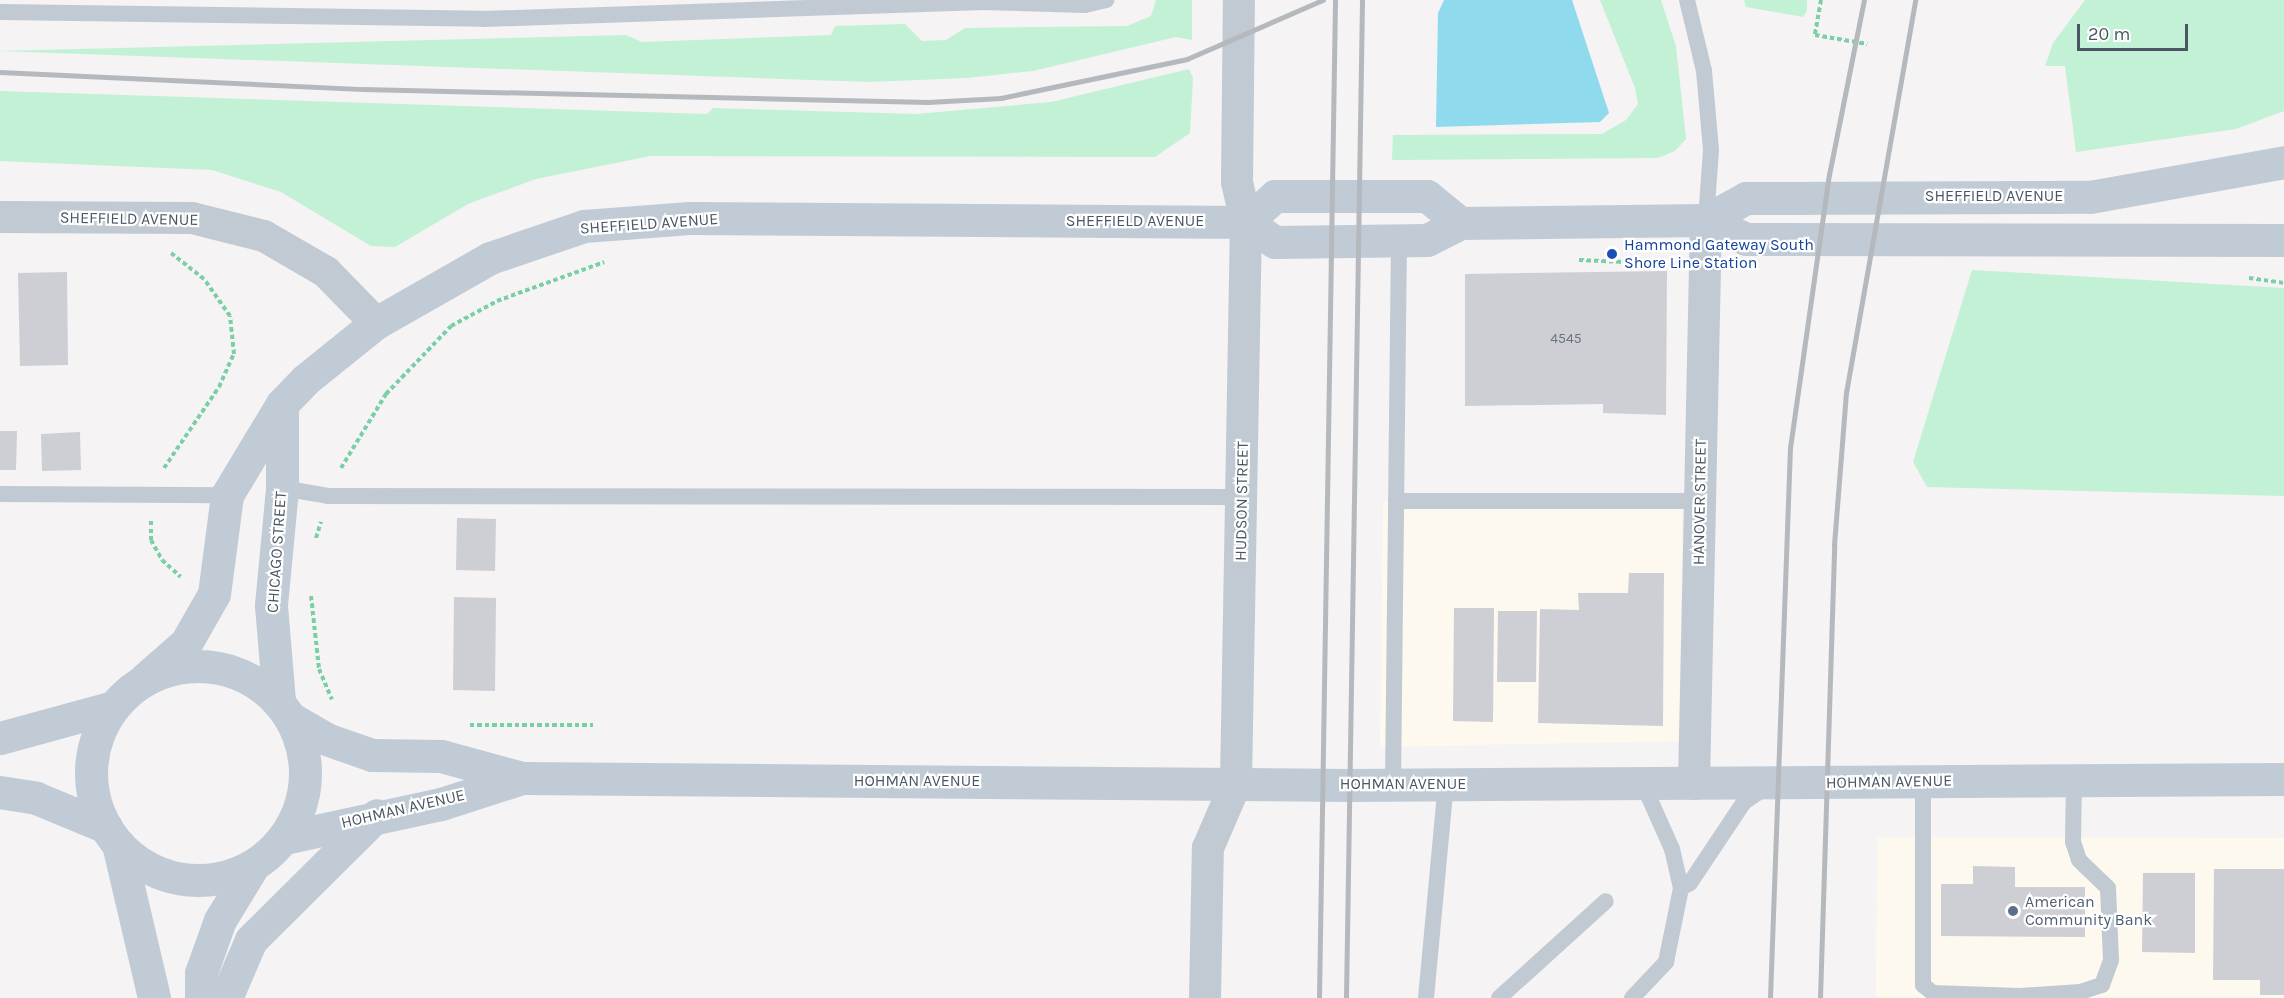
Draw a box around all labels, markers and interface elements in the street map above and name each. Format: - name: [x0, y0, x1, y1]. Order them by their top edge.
- scale bar: [2080, 12, 2191, 50]
- text: 20 m: [2088, 23, 2130, 45]
- street label: SHEFFIELD AVENUE: [1925, 186, 2063, 206]
- street label: SHEFFIELD AVENUE: [60, 208, 198, 230]
- street label: SHEFFIELD AVENUE: [579, 210, 719, 238]
- street label: SHEFFIELD AVENUE: [1066, 211, 1204, 231]
- place label: Hammond Gateway South Shore Line Station: [1624, 235, 1814, 273]
- marker: Hammond Gateway South Shore Line Station: [1605, 247, 1619, 261]
- house number: 4545: [1550, 331, 1582, 347]
- street label: HANOVER STREET: [1689, 439, 1711, 565]
- street label: HUDSON STREET: [1231, 441, 1253, 561]
- street label: CHICAGO STREET: [263, 491, 291, 613]
- street label: HOHMAN AVENUE: [854, 771, 980, 791]
- street label: HOHMAN AVENUE: [1826, 771, 1952, 793]
- street label: HOHMAN AVENUE: [1340, 774, 1466, 794]
- street label: HOHMAN AVENUE: [339, 785, 467, 833]
- place label: American Community Bank: [2025, 892, 2152, 930]
- marker: American Community Bank: [2006, 904, 2020, 918]

